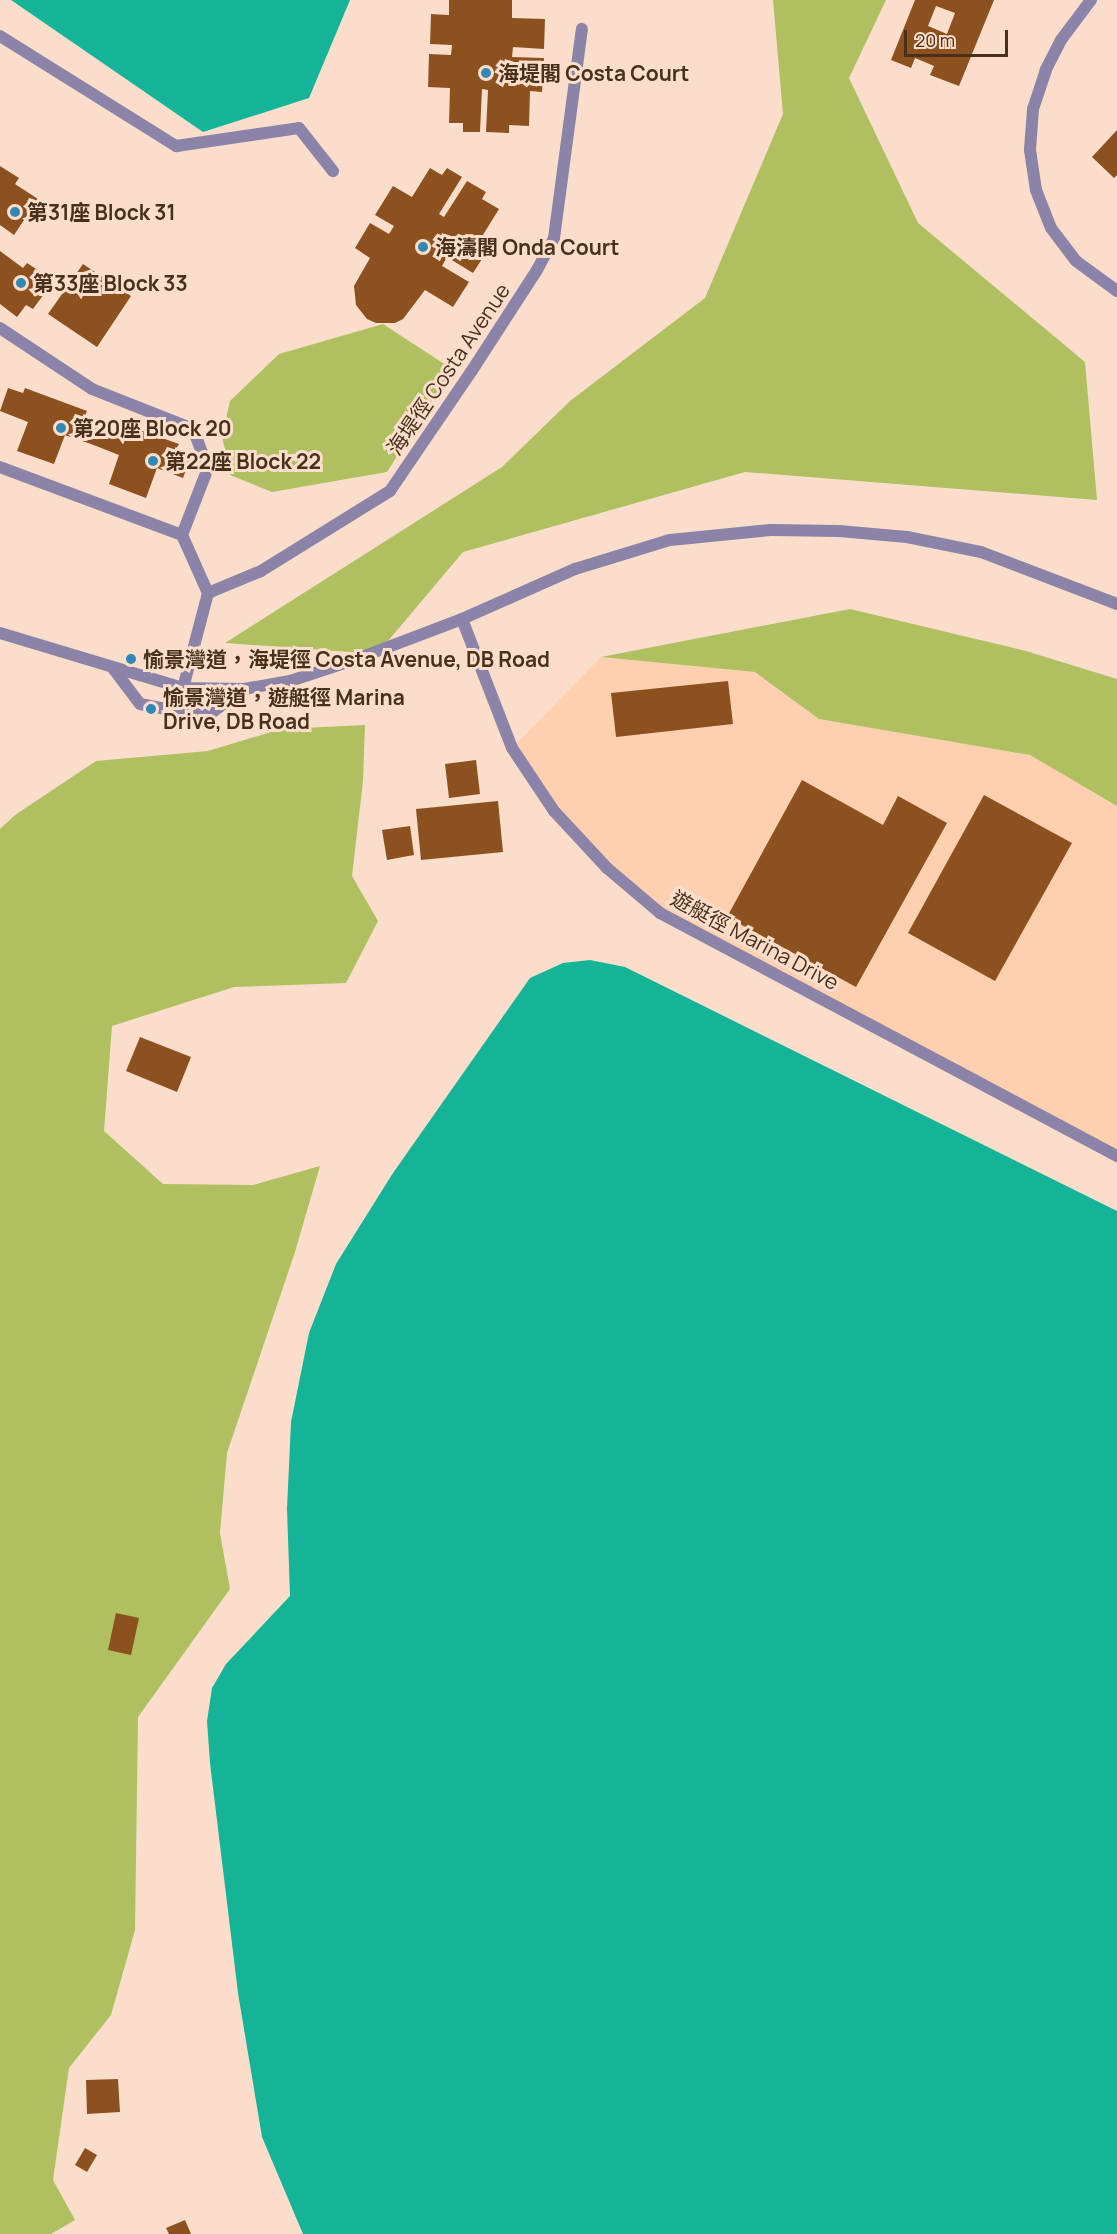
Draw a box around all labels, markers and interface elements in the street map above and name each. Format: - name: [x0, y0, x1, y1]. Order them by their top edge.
- scale bar: [907, 18, 1010, 56]
- text: 20 m: [915, 28, 955, 52]
- place label: 海堤閣 Costa Court: [498, 60, 689, 86]
- marker: 海堤閣 Costa Court: [479, 66, 493, 80]
- place label: 第31座 Block 31: [27, 199, 176, 225]
- marker: 第31座 Block 31: [8, 205, 22, 219]
- place label: 海濤閣 Onda Court: [435, 234, 619, 260]
- marker: 海濤閣 Onda Court: [416, 240, 430, 254]
- place label: 第33座 Block 33: [33, 270, 188, 296]
- marker: 第33座 Block 33: [14, 276, 28, 290]
- street label: 海堤徑 Costa Avenue: [381, 278, 515, 460]
- place label: 第20座 Block 20: [73, 415, 232, 441]
- marker: 第20座 Block 20: [54, 421, 68, 435]
- place label: 第22座 Block 22: [165, 448, 321, 474]
- marker: 第22座 Block 22: [146, 454, 160, 468]
- place label: 愉景灣道，海堤徑 Costa Avenue, DB Road: [143, 646, 550, 672]
- marker: 愉景灣道，海堤徑 Costa Avenue, DB Road: [124, 652, 138, 666]
- place label: 愉景灣道，遊艇徑 Marina Drive, DB Road: [163, 684, 405, 734]
- marker: 愉景灣道，遊艇徑 Marina Drive, DB Road: [144, 702, 158, 716]
- street label: 遊艇徑 Marina Drive: [667, 885, 843, 995]

